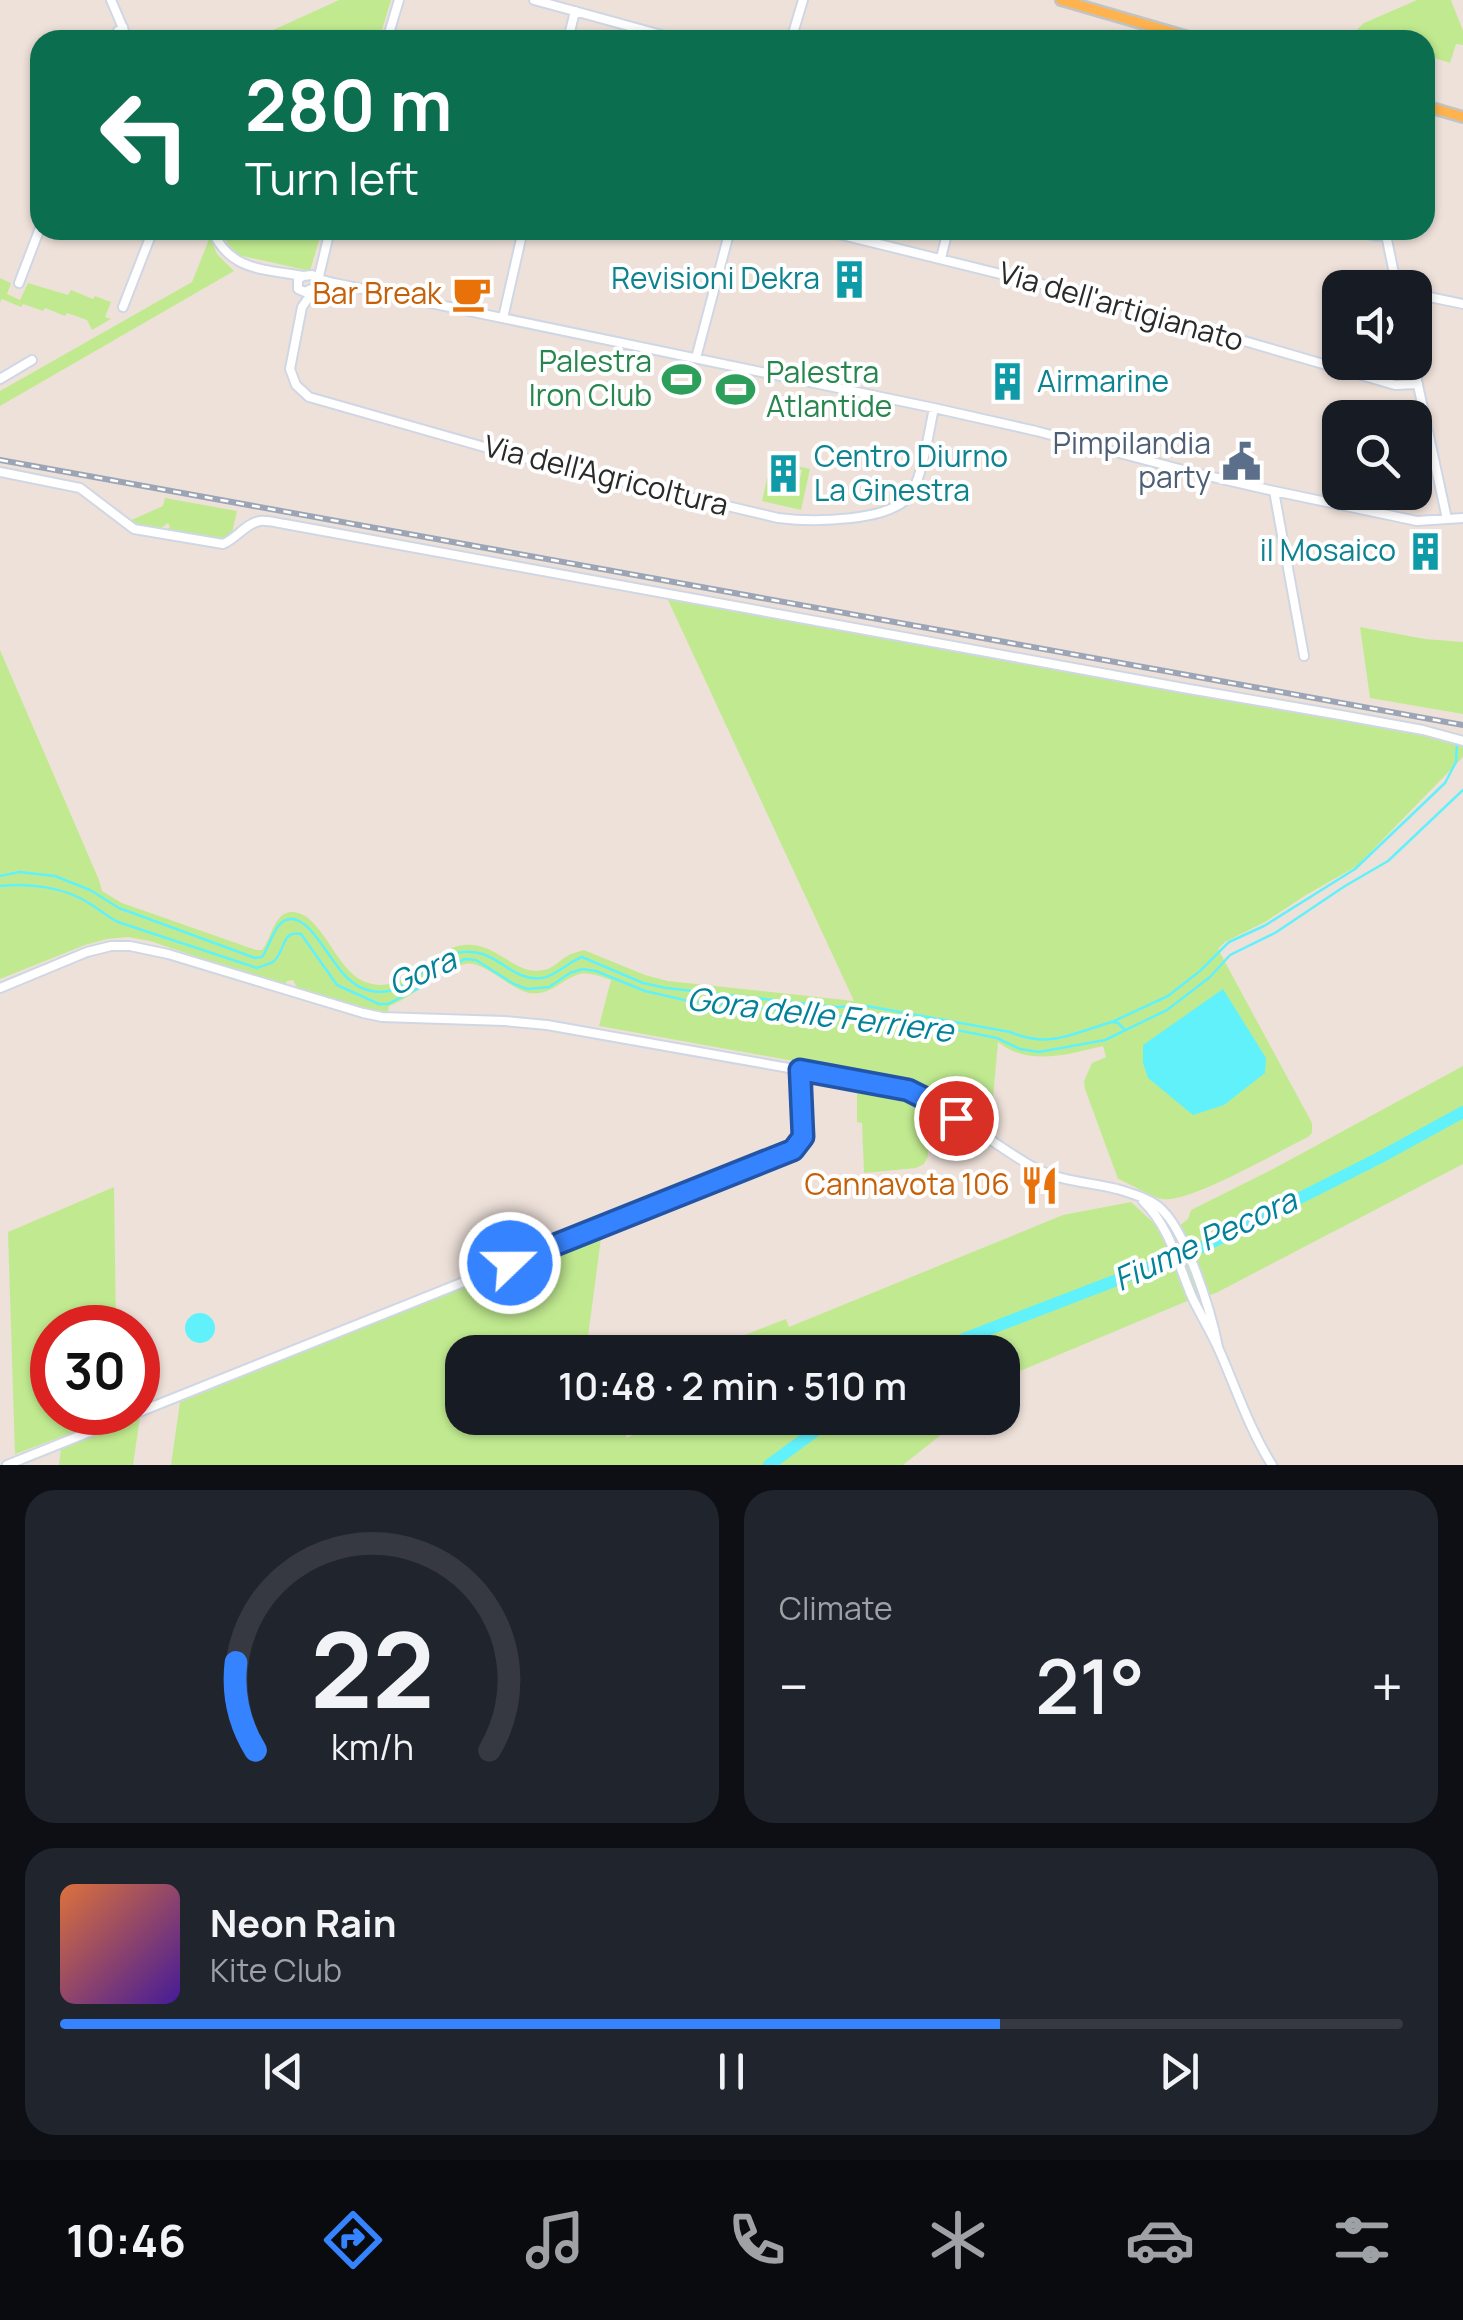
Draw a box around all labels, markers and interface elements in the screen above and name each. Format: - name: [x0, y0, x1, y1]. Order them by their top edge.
- text: 280 m: [245, 56, 453, 152]
- icon: left: [80, 70, 210, 200]
- text: Turn left: [245, 147, 419, 209]
- street label: Via dell'artigianato: [994, 251, 1249, 360]
- place label: Revisioni Dekra: [611, 257, 820, 298]
- building icon: Revisioni Dekra: [829, 258, 871, 300]
- map controls: [1322, 270, 1432, 510]
- button: sound: [1322, 270, 1432, 380]
- place label: Bar Break: [312, 272, 443, 313]
- cafe icon: Bar Break: [451, 273, 493, 315]
- place label: Palestra Iron Club: [529, 340, 652, 415]
- place label: Palestra Atlantide: [766, 351, 892, 426]
- sports icon: Palestra Iron Club: [661, 358, 703, 400]
- place label: Airmarine: [1037, 360, 1169, 401]
- building icon: Airmarine: [986, 361, 1028, 403]
- sports icon: Palestra Atlantide: [715, 369, 757, 411]
- button: search: [1322, 400, 1432, 510]
- place label: Pimpilandia party: [1053, 422, 1211, 497]
- street label: Via dell'Agricoltura: [480, 424, 733, 525]
- place label: Centro Diurno La Ginestra: [814, 435, 1008, 510]
- public building icon: Pimpilandia party: [1220, 440, 1262, 482]
- building icon: Centro Diurno La Ginestra: [763, 453, 805, 495]
- place label: il Mosaico: [1260, 529, 1396, 570]
- building icon: il Mosaico: [1405, 530, 1447, 572]
- water label: Gora: [381, 936, 465, 1005]
- water label: Gora delle Ferriere: [685, 976, 958, 1052]
- pin: [914, 1076, 999, 1161]
- icon: arrive: [929, 1091, 984, 1146]
- place label: Cannavota 106: [804, 1163, 1010, 1204]
- restaurant icon: Cannavota 106: [1019, 1164, 1061, 1206]
- water label: Fiume Pecora: [1106, 1176, 1305, 1301]
- position arrow: [458, 1211, 562, 1315]
- speed limit sign: 30: [30, 1305, 160, 1435]
- text: 10:48 · 2 min · 510 m: [558, 1359, 907, 1411]
- text: Climate: [779, 1586, 893, 1630]
- text: 22: [310, 1597, 434, 1739]
- text: 21°: [1035, 1634, 1145, 1737]
- text: −: [779, 1648, 809, 1724]
- text: +: [1371, 1648, 1403, 1724]
- text: km/h: [330, 1722, 414, 1771]
- text: Neon Rain: [210, 1896, 396, 1948]
- text: Kite Club: [210, 1948, 342, 1992]
- icon: previous: [256, 2044, 311, 2099]
- icon: pause: [704, 2044, 759, 2099]
- icon: next: [1152, 2044, 1207, 2099]
- icon: directions: [318, 2205, 388, 2275]
- icon: music: [520, 2205, 590, 2275]
- icon: phone: [722, 2205, 792, 2275]
- icon: climate: [923, 2205, 993, 2275]
- icon: car: [1125, 2205, 1195, 2275]
- icon: filters: [1327, 2205, 1397, 2275]
- text: 10:46: [66, 2209, 186, 2271]

